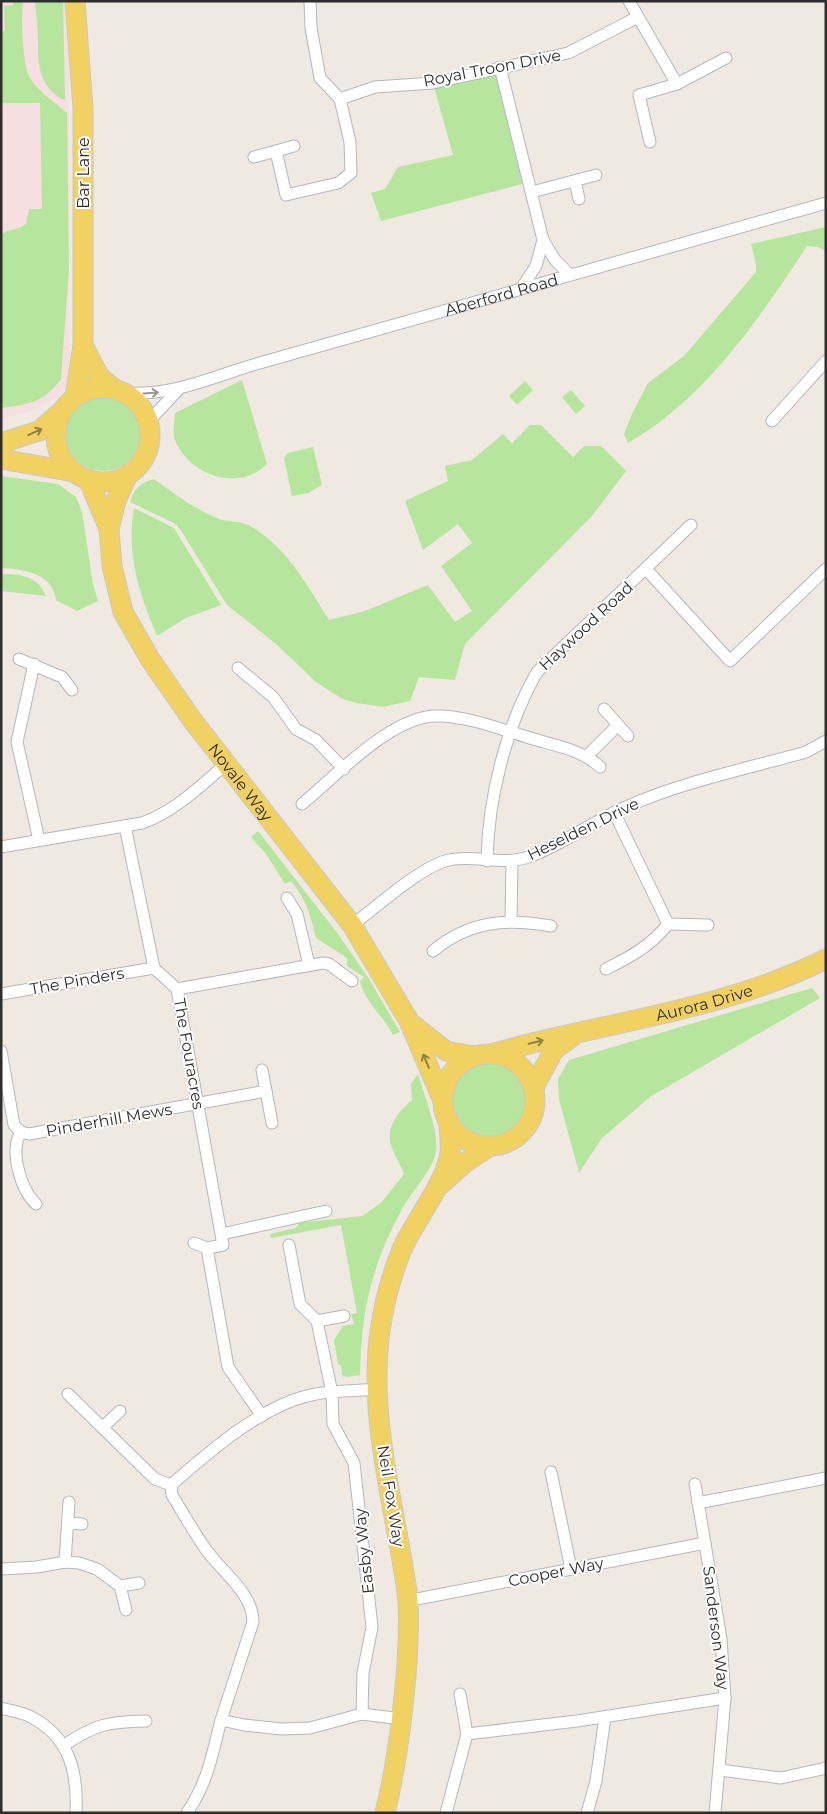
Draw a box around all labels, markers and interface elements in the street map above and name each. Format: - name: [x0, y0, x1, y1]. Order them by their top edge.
- street label: Royal Troon Drive: [422, 45, 562, 91]
- street label: Bar Lane: [74, 137, 93, 209]
- street label: Aberford Road: [442, 270, 560, 320]
- one-way arrow: [143, 388, 159, 398]
- one-way arrow: [27, 427, 42, 437]
- street label: Haywood Road: [535, 578, 637, 674]
- street label: Novale Way: [204, 739, 277, 825]
- street label: Heselden Drive: [524, 794, 642, 864]
- street label: The Pinders: [28, 963, 126, 999]
- street label: Aurora Drive: [654, 980, 755, 1025]
- street label: The Fouracres: [170, 997, 208, 1111]
- one-way arrow: [528, 1037, 544, 1046]
- one-way arrow: [420, 1054, 430, 1069]
- street label: Pinderhill Mews: [44, 1100, 174, 1140]
- street label: Neil Fox Way: [374, 1444, 408, 1548]
- street label: Easby Way: [350, 1507, 378, 1595]
- street label: Cooper Way: [507, 1553, 606, 1591]
- street label: Sanderson Way: [699, 1565, 733, 1691]

